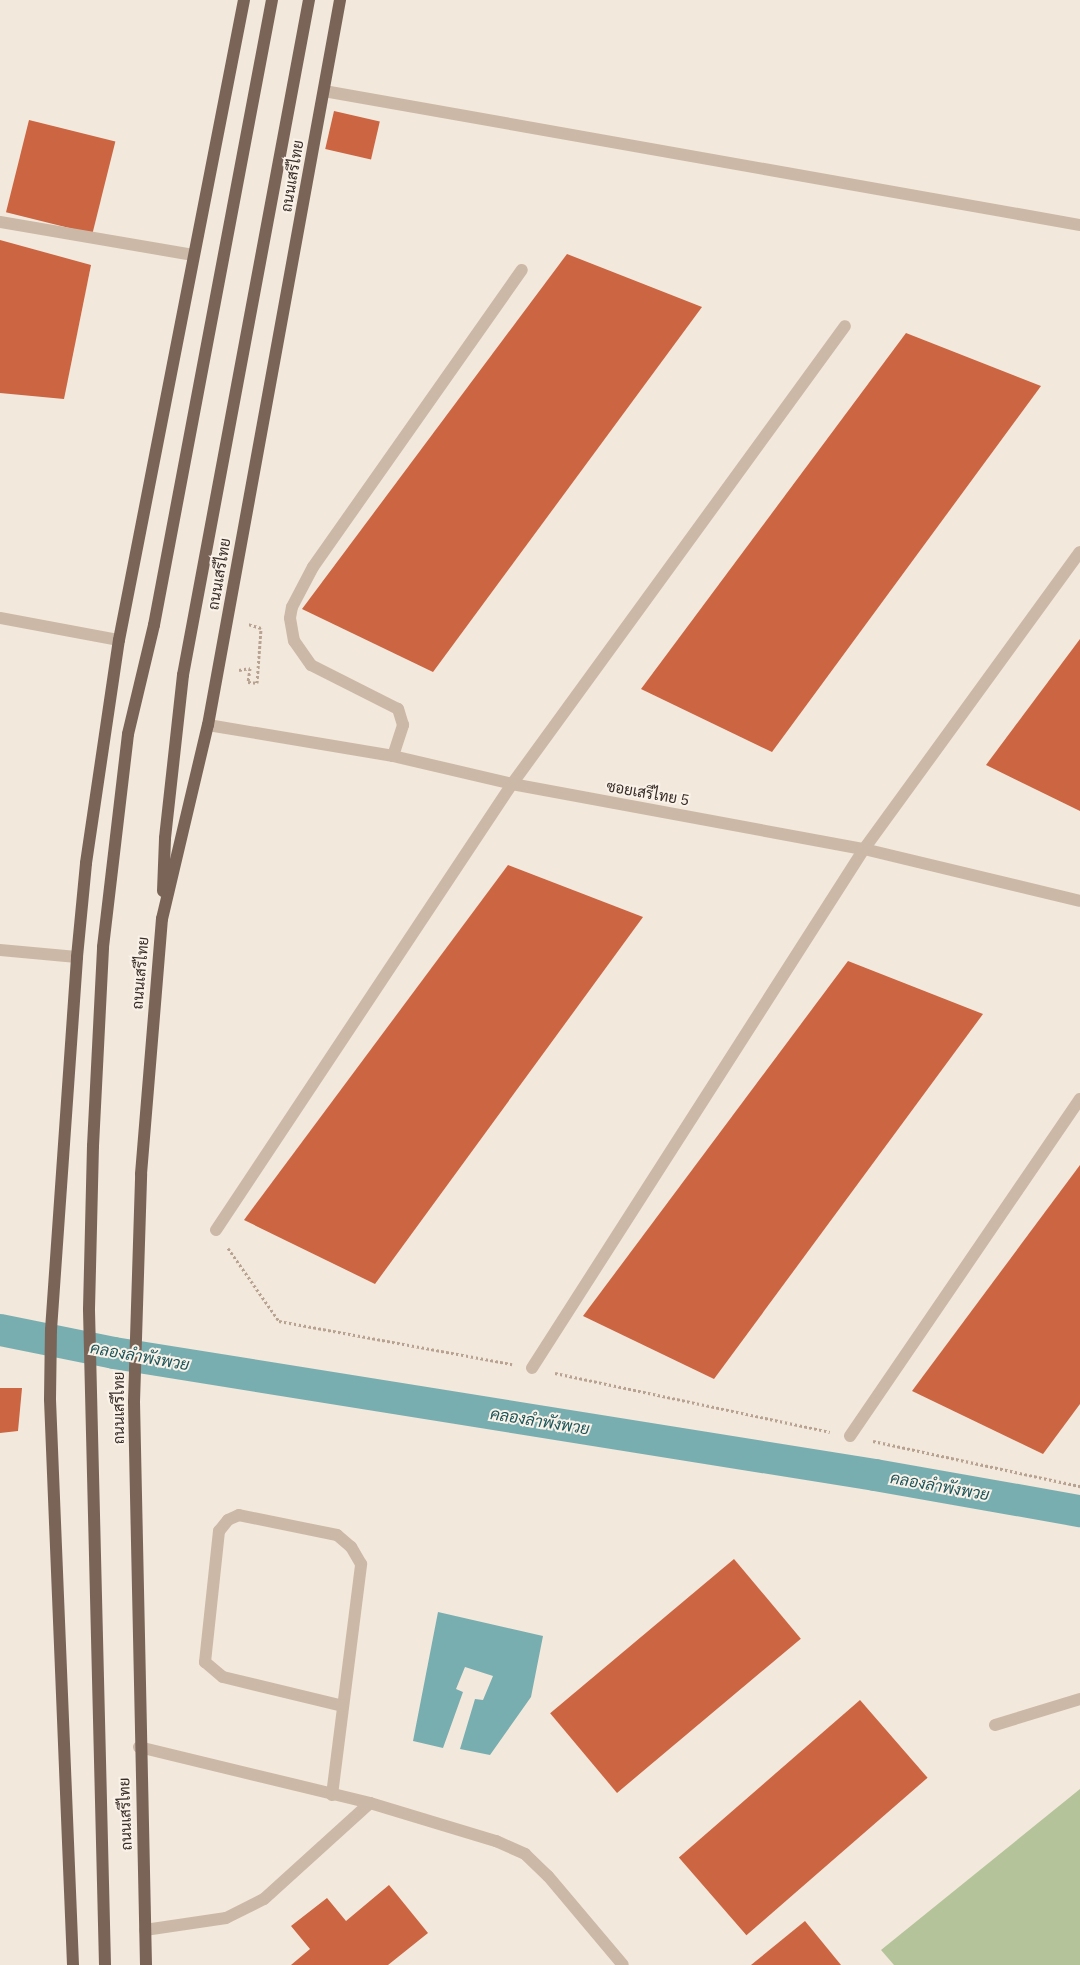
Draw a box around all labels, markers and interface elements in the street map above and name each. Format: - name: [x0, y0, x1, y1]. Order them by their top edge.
- street label: ถนนเสรีไทย: [277, 139, 307, 213]
- street label: ถนนเสรีไทย: [204, 537, 234, 611]
- street label: ซอยเสรีไทย 5: [605, 777, 691, 809]
- street label: ถนนเสรีไทย: [128, 936, 152, 1010]
- water label: คลองลำพังพวย: [89, 1338, 191, 1374]
- street label: ถนนเสรีไทย: [110, 1372, 128, 1444]
- water label: คลองลำพังพวย: [489, 1404, 591, 1438]
- water label: คลองลำพังพวย: [889, 1468, 991, 1504]
- street label: ถนนเสรีไทย: [115, 1777, 135, 1851]

